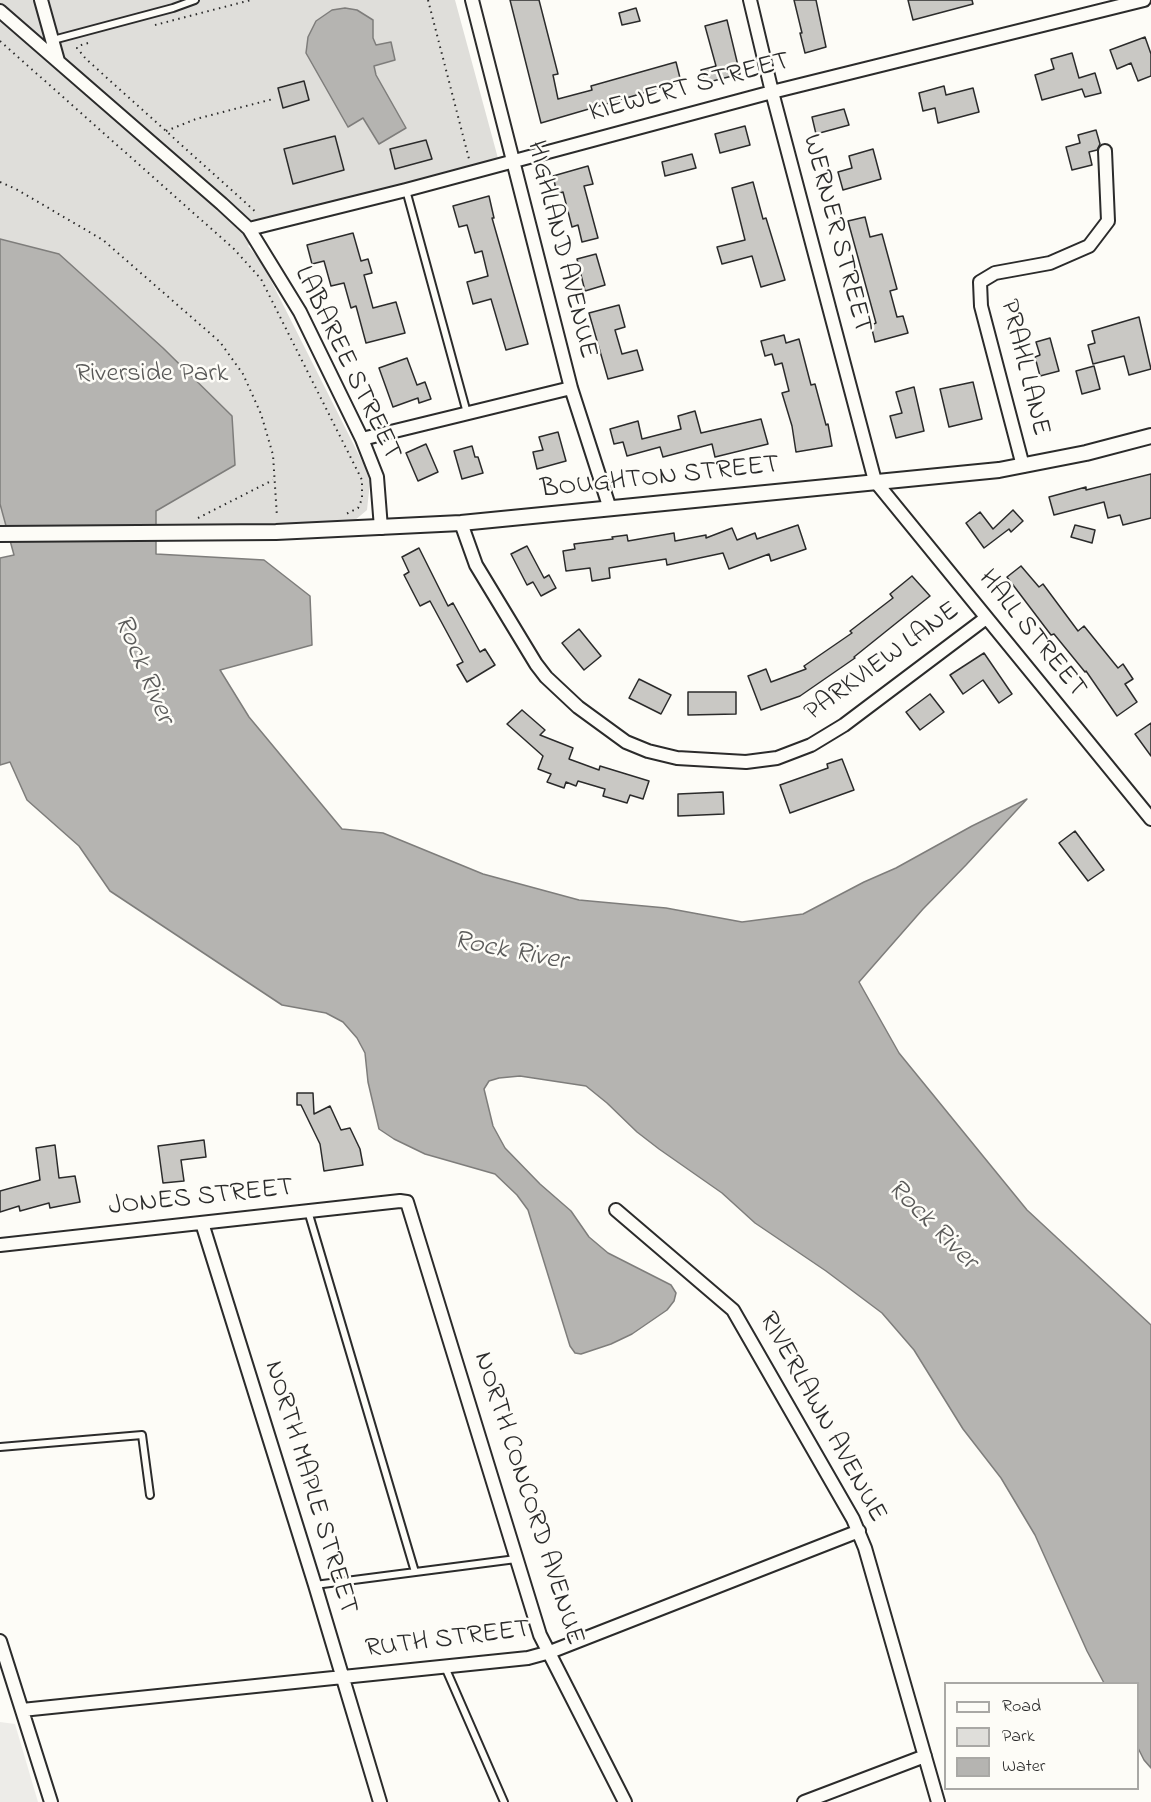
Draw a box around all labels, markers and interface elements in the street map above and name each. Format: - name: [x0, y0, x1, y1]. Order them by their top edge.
- street label: KIEWERT STREET: [586, 47, 794, 131]
- street label: WERNER STREET: [793, 131, 877, 337]
- street label: HIGHLAND AVENUE: [517, 138, 603, 362]
- street label: LABAREE STREET: [285, 262, 407, 466]
- street label: PRAHL LANE: [990, 297, 1056, 439]
- park label: Riverside Park: [76, 360, 228, 392]
- street label: BOUGHTON STREET: [539, 450, 781, 508]
- street label: HALL STREET: [970, 565, 1092, 705]
- street label: PARKVIEW LANE: [799, 596, 967, 730]
- water label: Rock River: [104, 610, 180, 730]
- water label: Rock River: [450, 926, 570, 980]
- street label: JONES STREET: [107, 1173, 295, 1225]
- water label: Rock River: [878, 1173, 984, 1279]
- street label: RIVERLAWN AVENUE: [750, 1307, 892, 1529]
- street label: NORTH CONCORD AVENUE: [464, 1348, 590, 1650]
- street label: NORTH MAPLE STREET: [255, 1357, 363, 1619]
- street label: RUTH STREET: [364, 1615, 532, 1667]
- legend: [944, 1682, 1139, 1790]
- text: Road: [1002, 1694, 1041, 1720]
- text: Park: [1002, 1724, 1035, 1750]
- text: Water: [1002, 1754, 1045, 1780]

